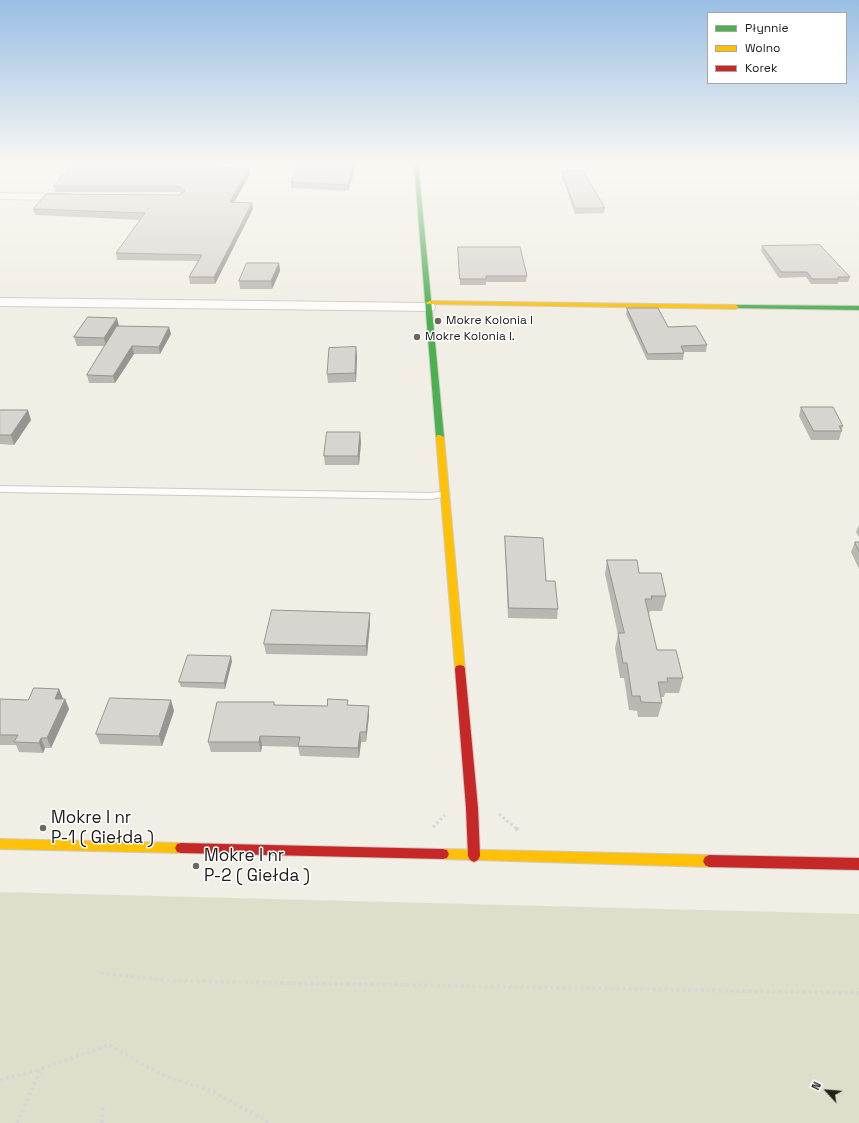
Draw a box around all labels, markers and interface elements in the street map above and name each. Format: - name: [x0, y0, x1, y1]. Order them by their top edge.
- legend: [707, 12, 847, 84]
- text: Płynnie: [745, 20, 789, 36]
- text: Wolno: [745, 40, 780, 56]
- text: Korek: [745, 60, 777, 76]
- place label: Mokre Kolonia I: [446, 314, 533, 328]
- marker: Mokre Kolonia I: [433, 316, 443, 326]
- place label: Mokre Kolonia I.: [425, 330, 515, 344]
- marker: Mokre Kolonia I.: [412, 332, 422, 342]
- place label: Mokre I nr P-1 ( Giełda ): [51, 808, 154, 848]
- marker: Mokre I nr P-1 ( Giełda ): [38, 823, 48, 833]
- place label: Mokre I nr P-2 ( Giełda ): [204, 846, 310, 886]
- marker: Mokre I nr P-2 ( Giełda ): [191, 861, 201, 871]
- north arrow: [807, 1071, 847, 1111]
- text: N: [808, 1079, 824, 1092]

